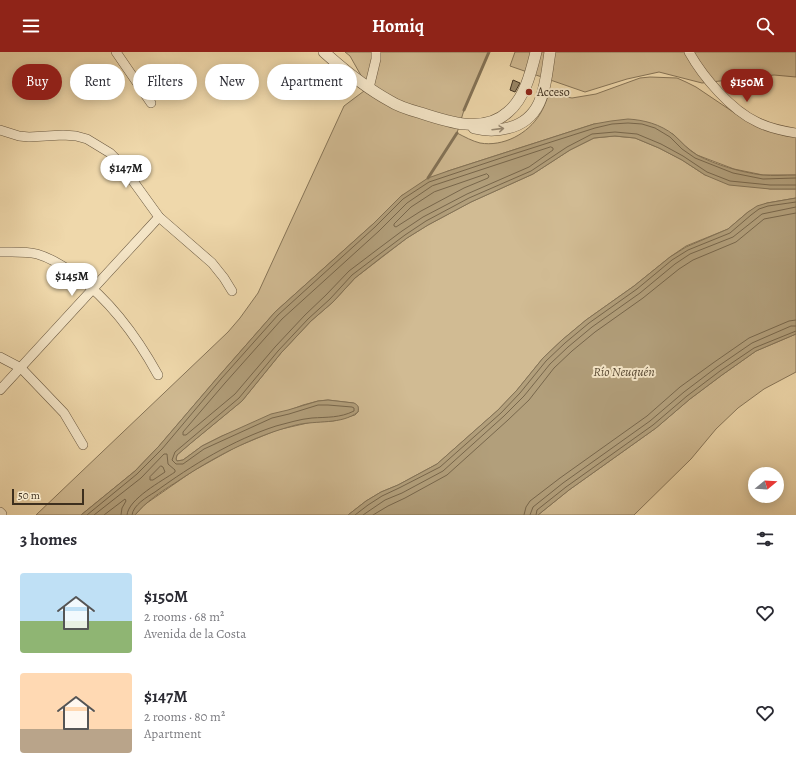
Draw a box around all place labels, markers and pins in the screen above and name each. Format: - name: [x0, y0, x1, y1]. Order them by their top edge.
- pin: $150M: [719, 69, 775, 103]
- place label: Acceso: [536, 84, 570, 100]
- marker: Acceso: [524, 87, 534, 97]
- pin: $147M: [98, 155, 154, 189]
- pin: $145M: [44, 263, 100, 297]

